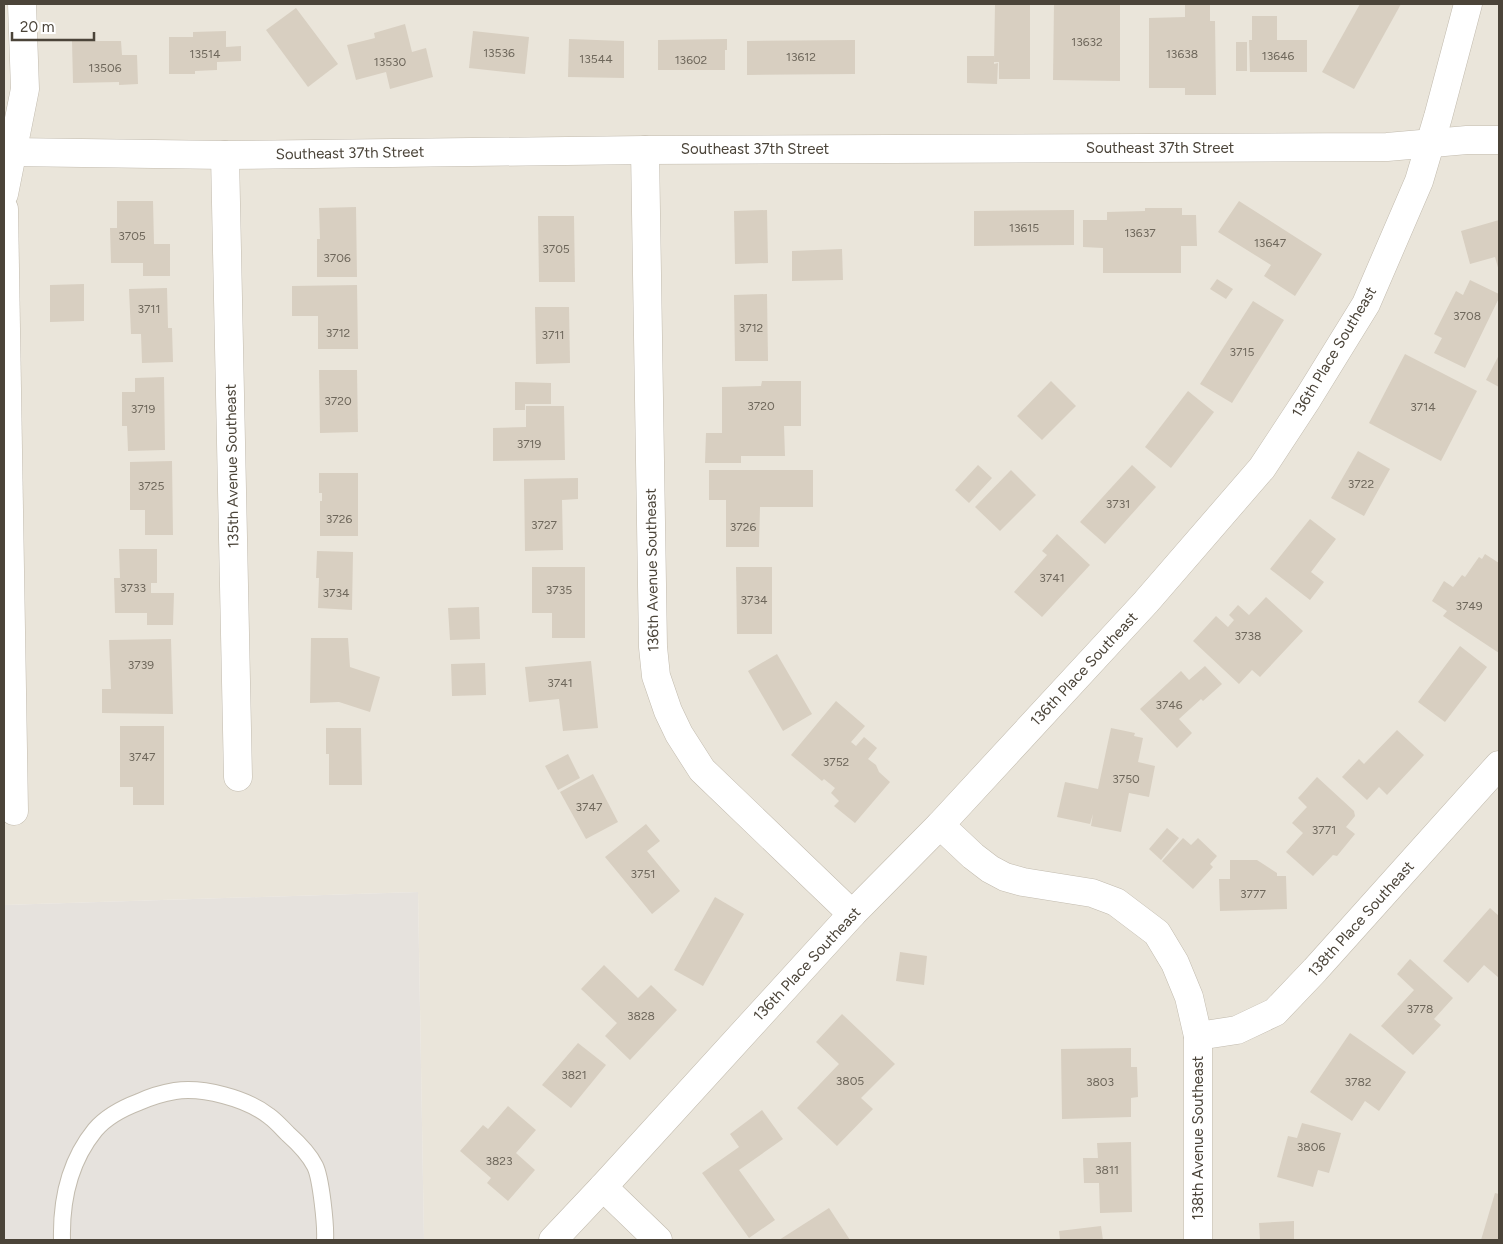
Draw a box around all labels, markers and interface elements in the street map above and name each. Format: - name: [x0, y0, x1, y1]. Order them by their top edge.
- scale bar: [12, 10, 95, 42]
- text: 20 m: [20, 18, 54, 36]
- house number: 13632: [1071, 35, 1103, 49]
- house number: 13536: [483, 46, 515, 60]
- house number: 13514: [190, 47, 221, 61]
- house number: 13638: [1166, 47, 1198, 61]
- house number: 13646: [1262, 49, 1294, 63]
- house number: 13612: [786, 50, 816, 64]
- house number: 13544: [579, 52, 613, 66]
- house number: 13602: [675, 53, 707, 67]
- house number: 13530: [374, 55, 407, 69]
- house number: 13506: [89, 61, 122, 75]
- street label: Southeast 37th Street: [1086, 139, 1235, 157]
- street label: Southeast 37th Street: [681, 140, 830, 158]
- street label: Southeast 37th Street: [276, 143, 425, 163]
- house number: 13615: [1009, 221, 1039, 235]
- house number: 13637: [1124, 226, 1156, 240]
- house number: 3705: [118, 229, 146, 243]
- house number: 13647: [1254, 236, 1287, 250]
- house number: 3705: [542, 242, 570, 256]
- house number: 3706: [323, 251, 351, 265]
- street label: 136th Place Southeast: [1288, 283, 1380, 421]
- house number: 3711: [138, 302, 160, 316]
- house number: 3708: [1453, 309, 1481, 323]
- house number: 3712: [739, 321, 763, 335]
- house number: 3712: [326, 326, 350, 340]
- house number: 3711: [542, 328, 564, 342]
- house number: 3715: [1230, 345, 1255, 359]
- street label: 135th Avenue Southeast: [222, 384, 242, 548]
- house number: 3720: [324, 394, 352, 408]
- house number: 3720: [747, 399, 775, 413]
- house number: 3714: [1410, 400, 1436, 414]
- house number: 3719: [131, 402, 156, 416]
- house number: 3719: [517, 437, 542, 451]
- house number: 3722: [1348, 477, 1374, 491]
- house number: 3725: [138, 479, 164, 493]
- street label: 136th Avenue Southeast: [642, 488, 662, 652]
- house number: 3731: [1106, 497, 1130, 511]
- house number: 3726: [326, 512, 352, 526]
- house number: 3727: [531, 518, 558, 532]
- house number: 3726: [730, 520, 756, 534]
- house number: 3741: [1039, 571, 1065, 585]
- house number: 3733: [120, 581, 146, 595]
- house number: 3735: [546, 583, 572, 597]
- house number: 3734: [323, 586, 350, 600]
- house number: 3734: [741, 593, 768, 607]
- house number: 3749: [1455, 599, 1483, 613]
- street label: 136th Place Southeast: [1027, 608, 1142, 730]
- house number: 3738: [1235, 629, 1261, 643]
- house number: 3739: [128, 658, 154, 672]
- house number: 3741: [547, 676, 573, 690]
- house number: 3746: [1155, 698, 1183, 712]
- house number: 3747: [129, 750, 156, 764]
- house number: 3752: [823, 755, 849, 769]
- house number: 3750: [1112, 772, 1140, 786]
- house number: 3747: [576, 800, 603, 814]
- house number: 3771: [1312, 823, 1336, 837]
- street label: 138th Place Southeast: [1304, 857, 1418, 981]
- house number: 3751: [631, 867, 655, 881]
- house number: 3777: [1240, 887, 1266, 901]
- street label: 136th Place Southeast: [750, 903, 865, 1025]
- house number: 3778: [1407, 1002, 1433, 1016]
- house number: 3828: [627, 1009, 655, 1023]
- street label: 138th Avenue Southeast: [1189, 1055, 1207, 1220]
- house number: 3821: [561, 1068, 587, 1082]
- house number: 3805: [836, 1074, 864, 1088]
- house number: 3803: [1086, 1075, 1114, 1089]
- house number: 3782: [1344, 1075, 1372, 1089]
- house number: 3806: [1297, 1140, 1325, 1154]
- house number: 3823: [485, 1154, 513, 1168]
- house number: 3811: [1095, 1163, 1119, 1177]

